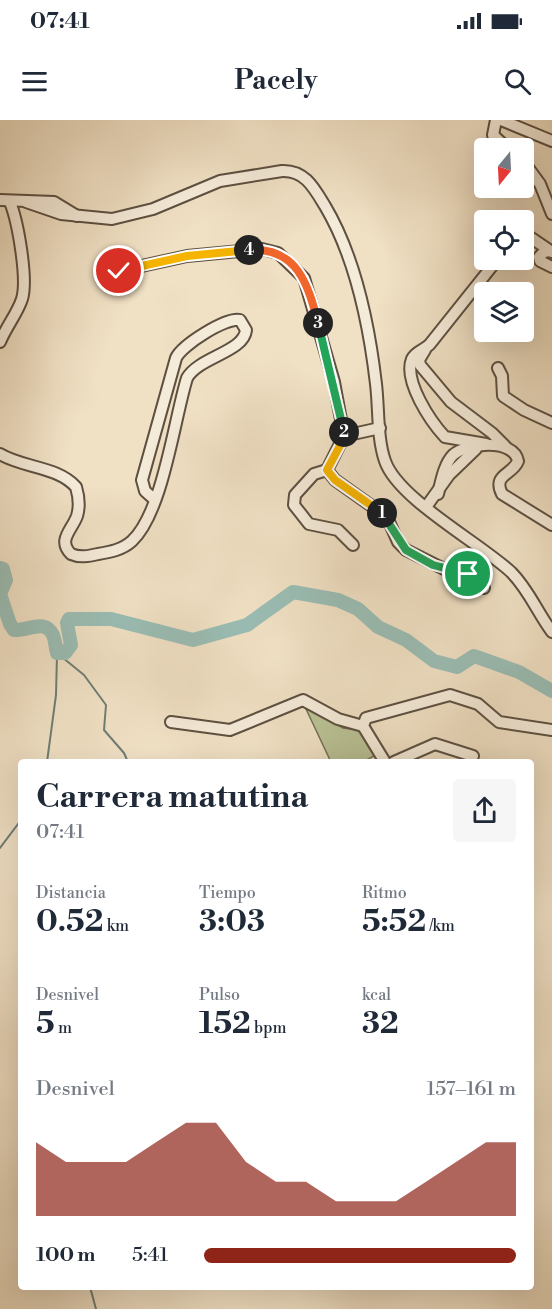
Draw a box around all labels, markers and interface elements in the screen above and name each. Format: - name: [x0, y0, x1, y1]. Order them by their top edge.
- text: 07:41: [30, 8, 90, 35]
- text: Pacely: [234, 64, 318, 98]
- icon: menu: [18, 65, 51, 98]
- icon: search: [501, 65, 534, 98]
- north arrow: [474, 138, 534, 198]
- map controls: [474, 138, 534, 342]
- button: locate: [474, 210, 534, 270]
- pin: 4: [234, 235, 264, 265]
- text: 4: [244, 240, 254, 260]
- pin: [93, 245, 144, 296]
- icon: check: [102, 254, 135, 287]
- button: layers: [474, 282, 534, 342]
- pin: 3: [303, 308, 333, 338]
- text: 3: [313, 313, 323, 333]
- pin: 2: [329, 417, 359, 447]
- text: 2: [339, 422, 349, 442]
- pin: 1: [367, 498, 397, 528]
- text: 1: [378, 503, 386, 523]
- pin: [442, 548, 493, 599]
- icon: arrive: [451, 557, 484, 590]
- text: Carrera matutina: [36, 777, 308, 818]
- button: share: [453, 779, 516, 842]
- text: 07:41: [36, 820, 84, 845]
- text: Distancia: [36, 883, 106, 903]
- text: Tiempo: [199, 883, 256, 903]
- text: Ritmo: [362, 883, 407, 903]
- text: 0.52: [36, 903, 103, 941]
- text: 3:03: [199, 903, 265, 941]
- text: 5:52: [362, 903, 426, 941]
- text: km: [103, 916, 129, 936]
- text: /km: [426, 916, 455, 936]
- text: Desnivel: [36, 985, 99, 1005]
- text: Pulso: [199, 985, 240, 1005]
- text: kcal: [362, 985, 391, 1005]
- text: 5: [36, 1005, 55, 1043]
- text: 152: [199, 1005, 251, 1043]
- text: 32: [362, 1005, 399, 1043]
- text: m: [55, 1018, 72, 1038]
- text: bpm: [251, 1018, 286, 1038]
- text: Desnivel: [36, 1077, 115, 1102]
- text: 157–161 m: [427, 1077, 516, 1102]
- text: 100 m: [36, 1243, 95, 1268]
- text: 5:41: [132, 1243, 168, 1268]

